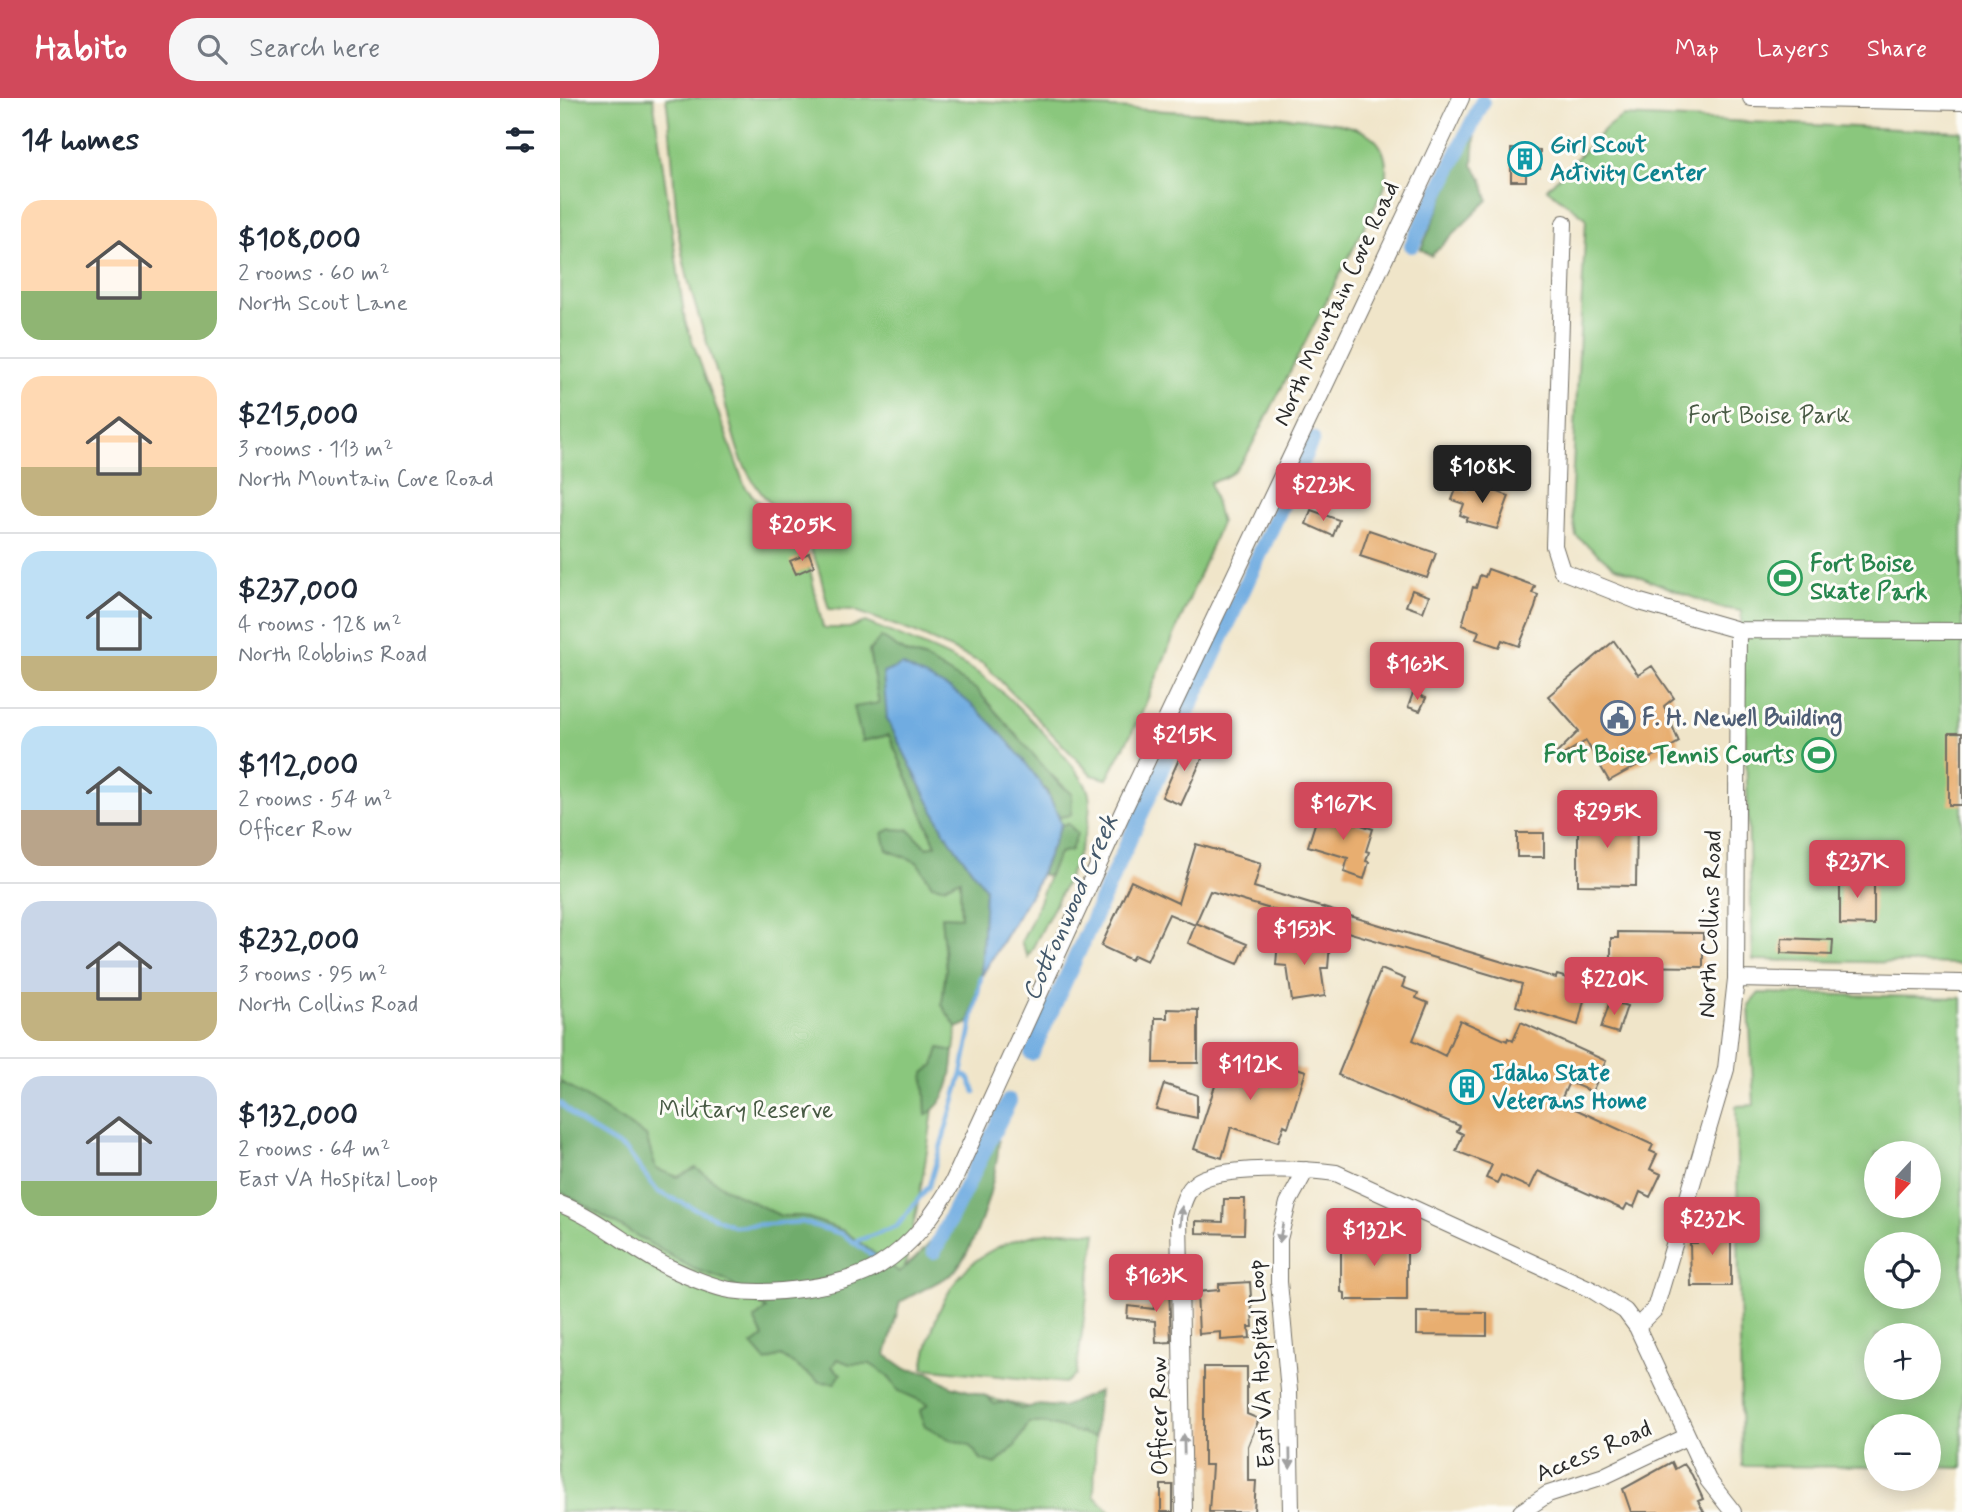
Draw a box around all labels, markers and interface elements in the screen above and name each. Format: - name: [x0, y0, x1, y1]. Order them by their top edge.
- search box: [169, 18, 659, 81]
- text: Habito: [35, 27, 127, 71]
- icon: search: [193, 30, 231, 68]
- text: Search here: [249, 32, 380, 66]
- text: Map: [1675, 34, 1719, 65]
- text: Layers: [1757, 34, 1829, 65]
- text: Share: [1867, 34, 1927, 65]
- text: 14 homes: [21, 121, 139, 160]
- icon: filters: [501, 121, 539, 159]
- place label: Girl Scout Activity Center: [1550, 130, 1707, 189]
- building icon: Girl Scout Activity Center: [1506, 140, 1544, 178]
- street label: North Mountain Cove Road: [1267, 177, 1407, 431]
- text: $108,000: [238, 220, 361, 259]
- icon: home: [77, 228, 161, 312]
- text: 2 rooms · 60 m²: [238, 259, 390, 289]
- text: North Scout Lane: [238, 289, 408, 319]
- text: $215,000: [238, 396, 358, 435]
- park label: Fort Boise Park: [1688, 401, 1850, 432]
- icon: home: [77, 404, 161, 488]
- text: 3 rooms · 113 m²: [238, 435, 393, 465]
- pin: $108K: [1433, 446, 1531, 505]
- text: $108K: [1449, 453, 1515, 483]
- pin: $223K: [1274, 464, 1372, 523]
- text: North Mountain Cove Road: [238, 465, 493, 495]
- text: $223K: [1292, 471, 1354, 501]
- pin: $205K: [753, 504, 851, 563]
- text: $205K: [769, 511, 835, 541]
- place label: Fort Boise Skate Park: [1810, 549, 1928, 608]
- sports icon: Fort Boise Skate Park: [1766, 559, 1804, 597]
- text: $237,000: [238, 571, 358, 610]
- icon: home: [77, 579, 161, 663]
- text: 4 rooms · 128 m²: [238, 610, 402, 640]
- text: North Robbins Road: [238, 640, 427, 670]
- pin: $163K: [1368, 642, 1466, 702]
- text: $163K: [1386, 650, 1448, 680]
- public building icon: F. H. Newell Building: [1599, 699, 1637, 737]
- place label: F. H. Newell Building: [1642, 703, 1843, 737]
- pin: $215K: [1135, 714, 1233, 773]
- text: $215K: [1152, 721, 1216, 751]
- sports icon: Fort Boise Tennis Courts: [1800, 736, 1838, 774]
- place label: Fort Boise Tennis Courts: [1543, 740, 1794, 771]
- text: $112,000: [238, 746, 358, 785]
- icon: home: [77, 754, 161, 838]
- pin: $167K: [1294, 782, 1392, 842]
- text: 2 rooms · 54 m²: [238, 785, 392, 815]
- text: $167K: [1310, 790, 1376, 820]
- pin: $295K: [1558, 790, 1656, 850]
- text: $295K: [1573, 798, 1641, 828]
- water label: Cottonwood Creek: [1015, 809, 1127, 1006]
- text: Officer Row: [238, 815, 352, 845]
- street label: North Collins Road: [1692, 829, 1730, 1019]
- pin: $237K: [1808, 840, 1906, 900]
- text: $237K: [1825, 848, 1889, 878]
- pin: $153K: [1255, 908, 1353, 967]
- text: $153K: [1273, 915, 1335, 945]
- text: $232,000: [238, 921, 359, 960]
- icon: home: [77, 929, 161, 1013]
- pin: $220K: [1565, 958, 1663, 1017]
- text: 3 rooms · 95 m²: [238, 960, 387, 990]
- text: $220K: [1581, 965, 1648, 995]
- text: North Collins Road: [238, 990, 418, 1020]
- pin: $112K: [1201, 1042, 1299, 1102]
- text: $112K: [1218, 1050, 1282, 1080]
- place label: Idaho State Veterans Home: [1492, 1058, 1647, 1117]
- building icon: Idaho State Veterans Home: [1448, 1068, 1486, 1106]
- park label: Military Reserve: [659, 1095, 833, 1126]
- text: $132,000: [238, 1096, 358, 1135]
- icon: home: [77, 1104, 161, 1188]
- text: 2 rooms · 64 m²: [238, 1135, 390, 1165]
- north arrow: [1864, 1141, 1941, 1218]
- map controls: [1864, 1141, 1941, 1491]
- text: East VA Hospital Loop: [238, 1165, 438, 1195]
- pin: $232K: [1663, 1198, 1761, 1257]
- one-way arrow: [1176, 1205, 1187, 1227]
- text: $232K: [1680, 1205, 1744, 1235]
- pin: $132K: [1325, 1208, 1423, 1268]
- text: $132K: [1342, 1216, 1406, 1246]
- one-way arrow: [1275, 1222, 1286, 1244]
- button: locate: [1864, 1232, 1941, 1309]
- pin: $163K: [1107, 1254, 1205, 1314]
- street label: East VA Hospital Loop: [1241, 1259, 1283, 1469]
- text: $163K: [1125, 1262, 1187, 1292]
- button: +: [1864, 1323, 1941, 1400]
- street label: Officer Row: [1143, 1356, 1177, 1476]
- street label: Access Road: [1531, 1414, 1657, 1490]
- button: −: [1864, 1414, 1941, 1491]
- one-way arrow: [1178, 1433, 1189, 1455]
- one-way arrow: [1285, 1448, 1296, 1470]

